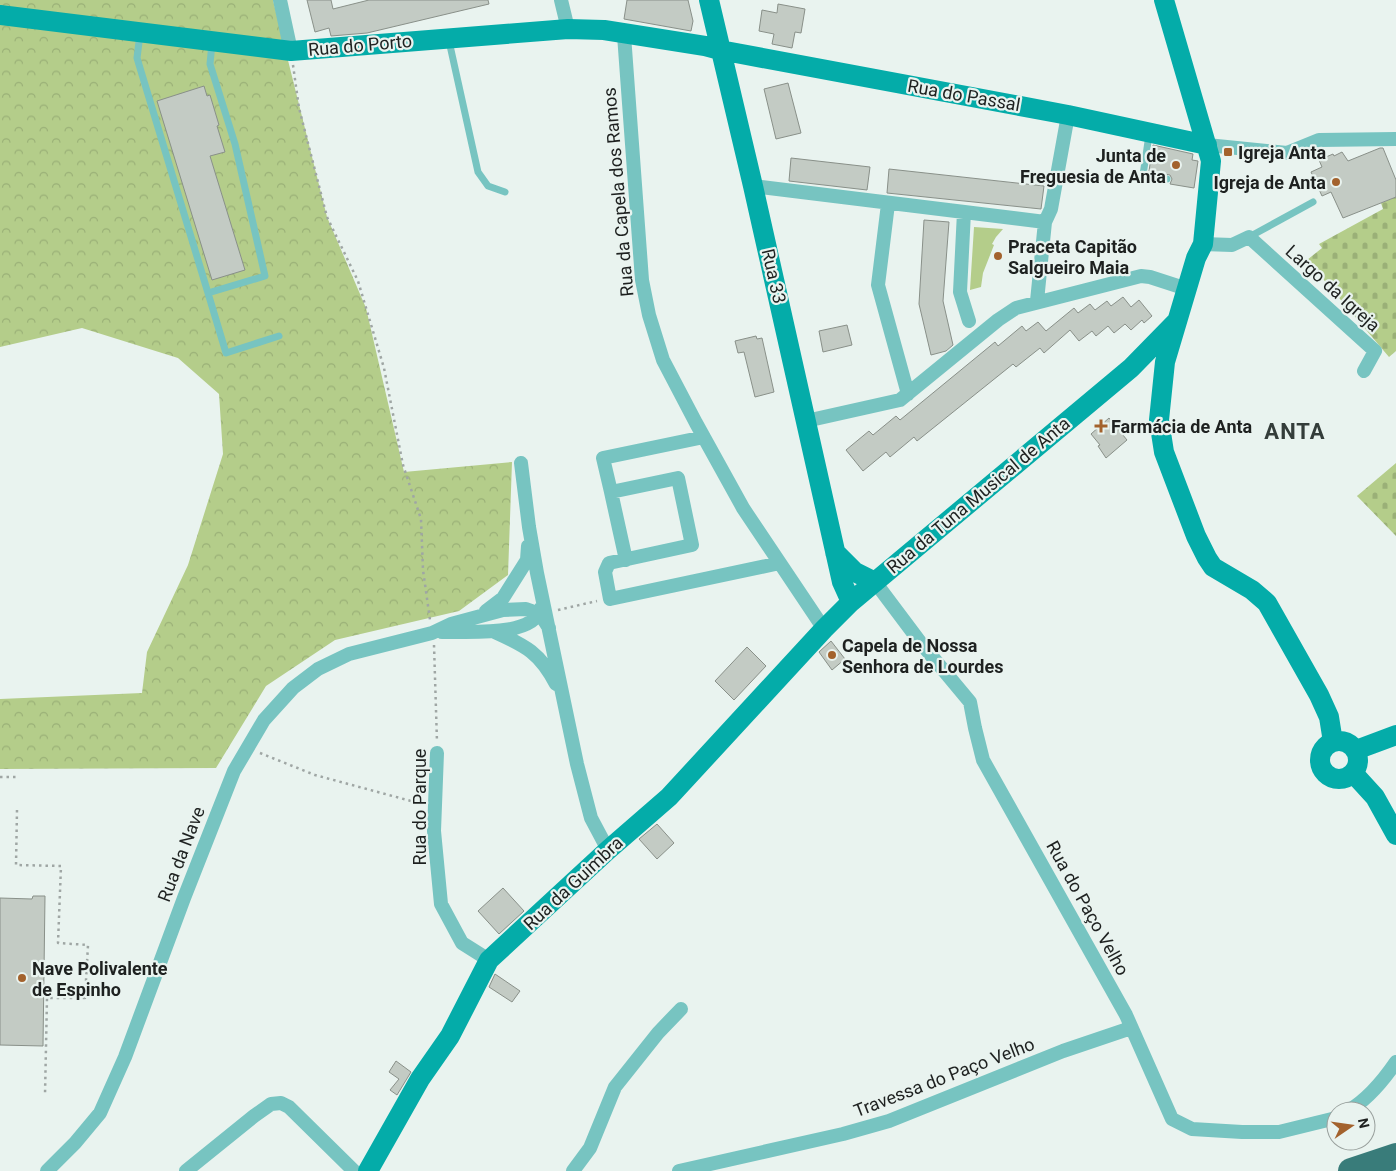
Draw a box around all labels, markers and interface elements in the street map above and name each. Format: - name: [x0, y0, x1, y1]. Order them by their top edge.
- street label: Rua do Porto: [307, 30, 413, 60]
- street label: Rua do Passal: [906, 75, 1022, 115]
- street label: Rua da Capela dos Ramos: [598, 87, 638, 297]
- place label: Igreja Anta: [1238, 142, 1326, 163]
- place label: Junta de Freguesia de Anta: [1020, 145, 1166, 187]
- marker: Igreja Anta: [1222, 146, 1234, 158]
- marker: Junta de Freguesia de Anta: [1170, 159, 1182, 171]
- place label: Igreja de Anta: [1214, 172, 1326, 193]
- marker: Igreja de Anta: [1330, 176, 1342, 188]
- place label: Praceta Capitão Salgueiro Maia: [1008, 236, 1137, 278]
- street label: Largo da Igreja: [1282, 240, 1384, 336]
- street label: Rua 33: [758, 247, 790, 305]
- marker: Praceta Capitão Salgueiro Maia: [992, 250, 1004, 262]
- street label: Rua da Tuna Musical de Anta: [882, 412, 1074, 578]
- place label: Farmácia de Anta: [1111, 416, 1253, 437]
- district label: ANTA: [1264, 419, 1326, 444]
- marker: Farmácia de Anta: [1095, 420, 1107, 432]
- place label: Capela de Nossa Senhora de Lourdes: [842, 635, 1003, 677]
- marker: Capela de Nossa Senhora de Lourdes: [826, 649, 838, 661]
- street label: Rua do Parque: [409, 749, 430, 865]
- street label: Rua da Nave: [153, 803, 209, 905]
- street label: Rua da Guimbra: [519, 832, 627, 934]
- street label: Rua do Paço Velho: [1042, 837, 1134, 979]
- place label: Nave Polivalente de Espinho: [32, 958, 168, 1000]
- marker: Nave Polivalente de Espinho: [16, 972, 28, 984]
- street label: Travessa do Paço Velho: [851, 1033, 1037, 1121]
- north arrow: [1326, 1101, 1376, 1151]
- text: N: [1355, 1116, 1373, 1130]

